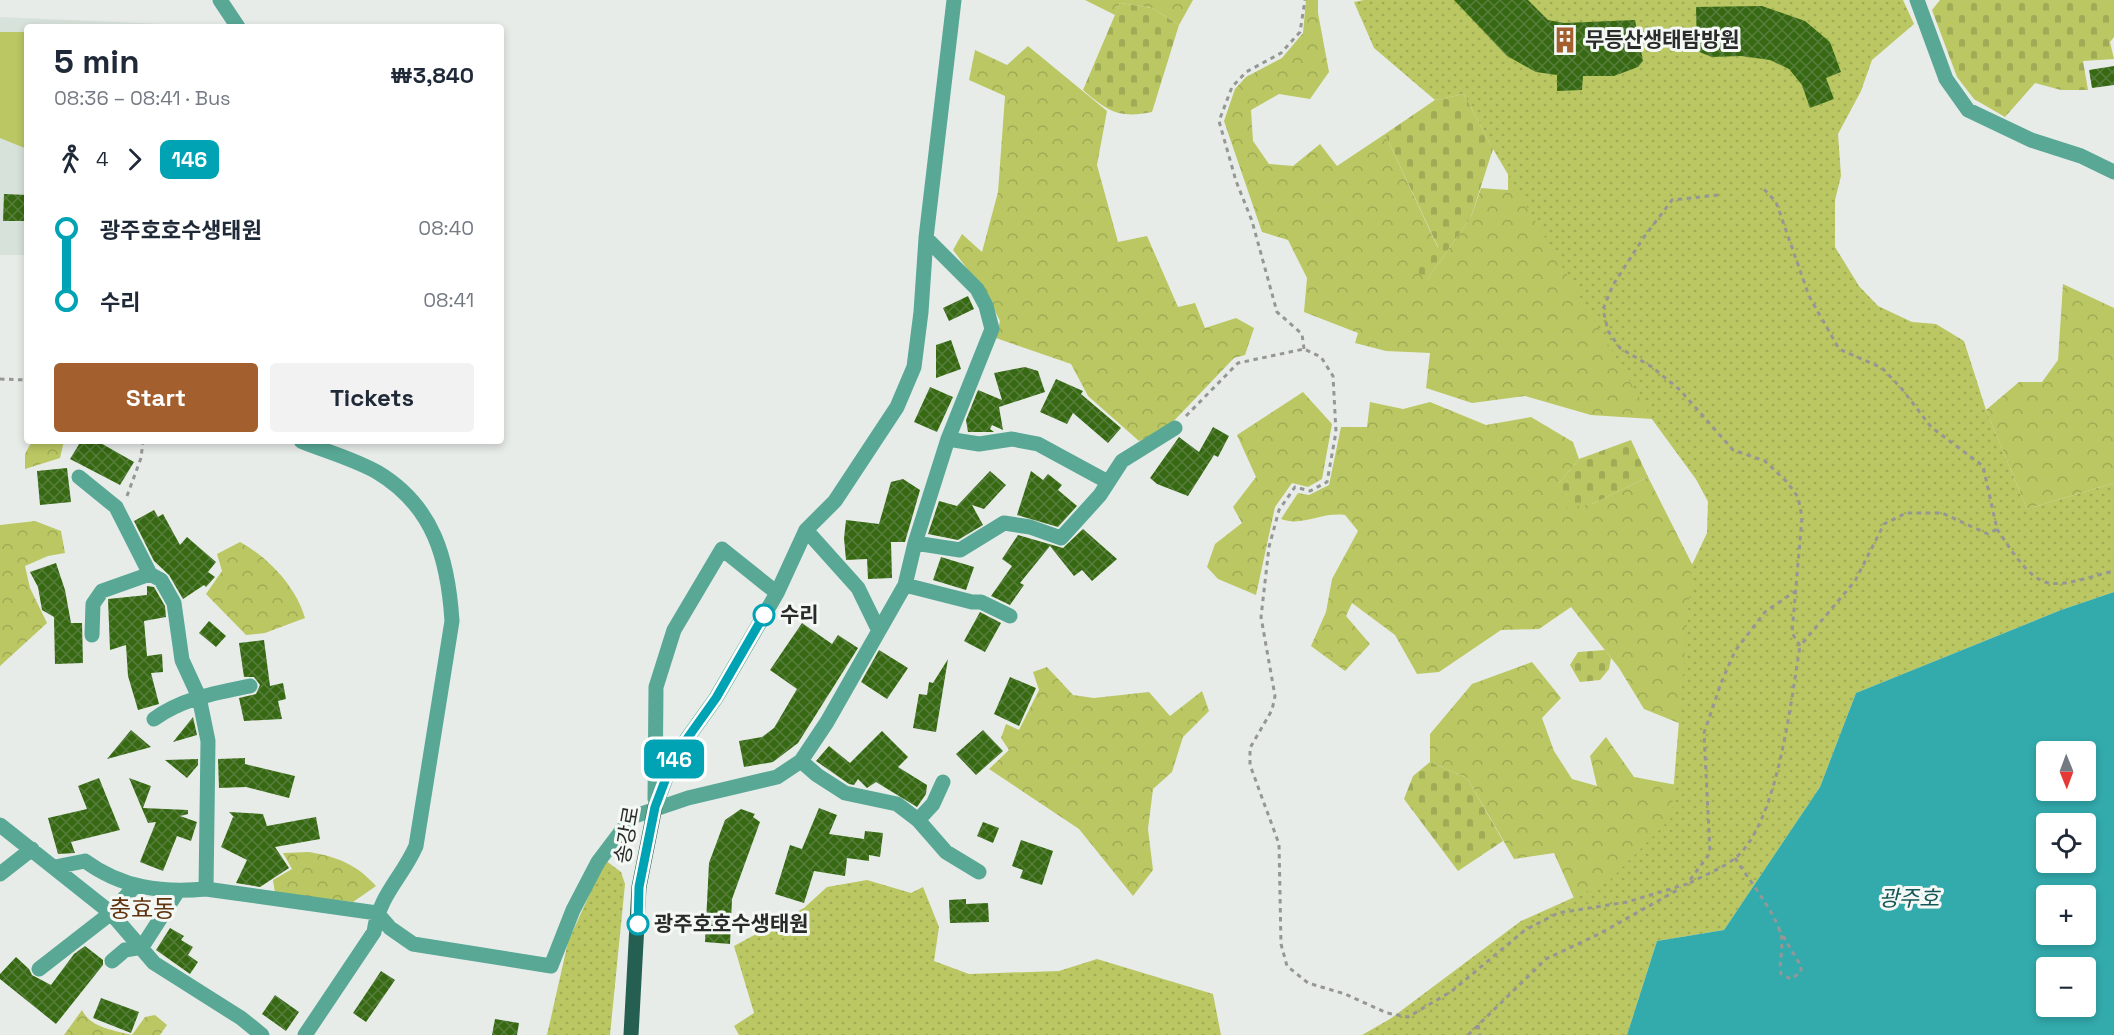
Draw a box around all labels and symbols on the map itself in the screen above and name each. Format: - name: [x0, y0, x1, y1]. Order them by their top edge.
- building icon: 무등산생태탐방원: [1550, 25, 1580, 55]
- place label: 무등산생태탐방원: [1585, 26, 1740, 53]
- place label: 수리: [780, 601, 819, 628]
- marker: 수리: [753, 604, 775, 626]
- line badge: 146: [640, 740, 708, 778]
- north arrow: [2036, 741, 2096, 801]
- street label: 송강로: [608, 804, 645, 866]
- water label: 광주호: [1879, 884, 1941, 912]
- district label: 충효동: [109, 893, 175, 924]
- place label: 광주호호수생태원: [654, 910, 809, 937]
- marker: 광주호호수생태원: [627, 913, 649, 935]

